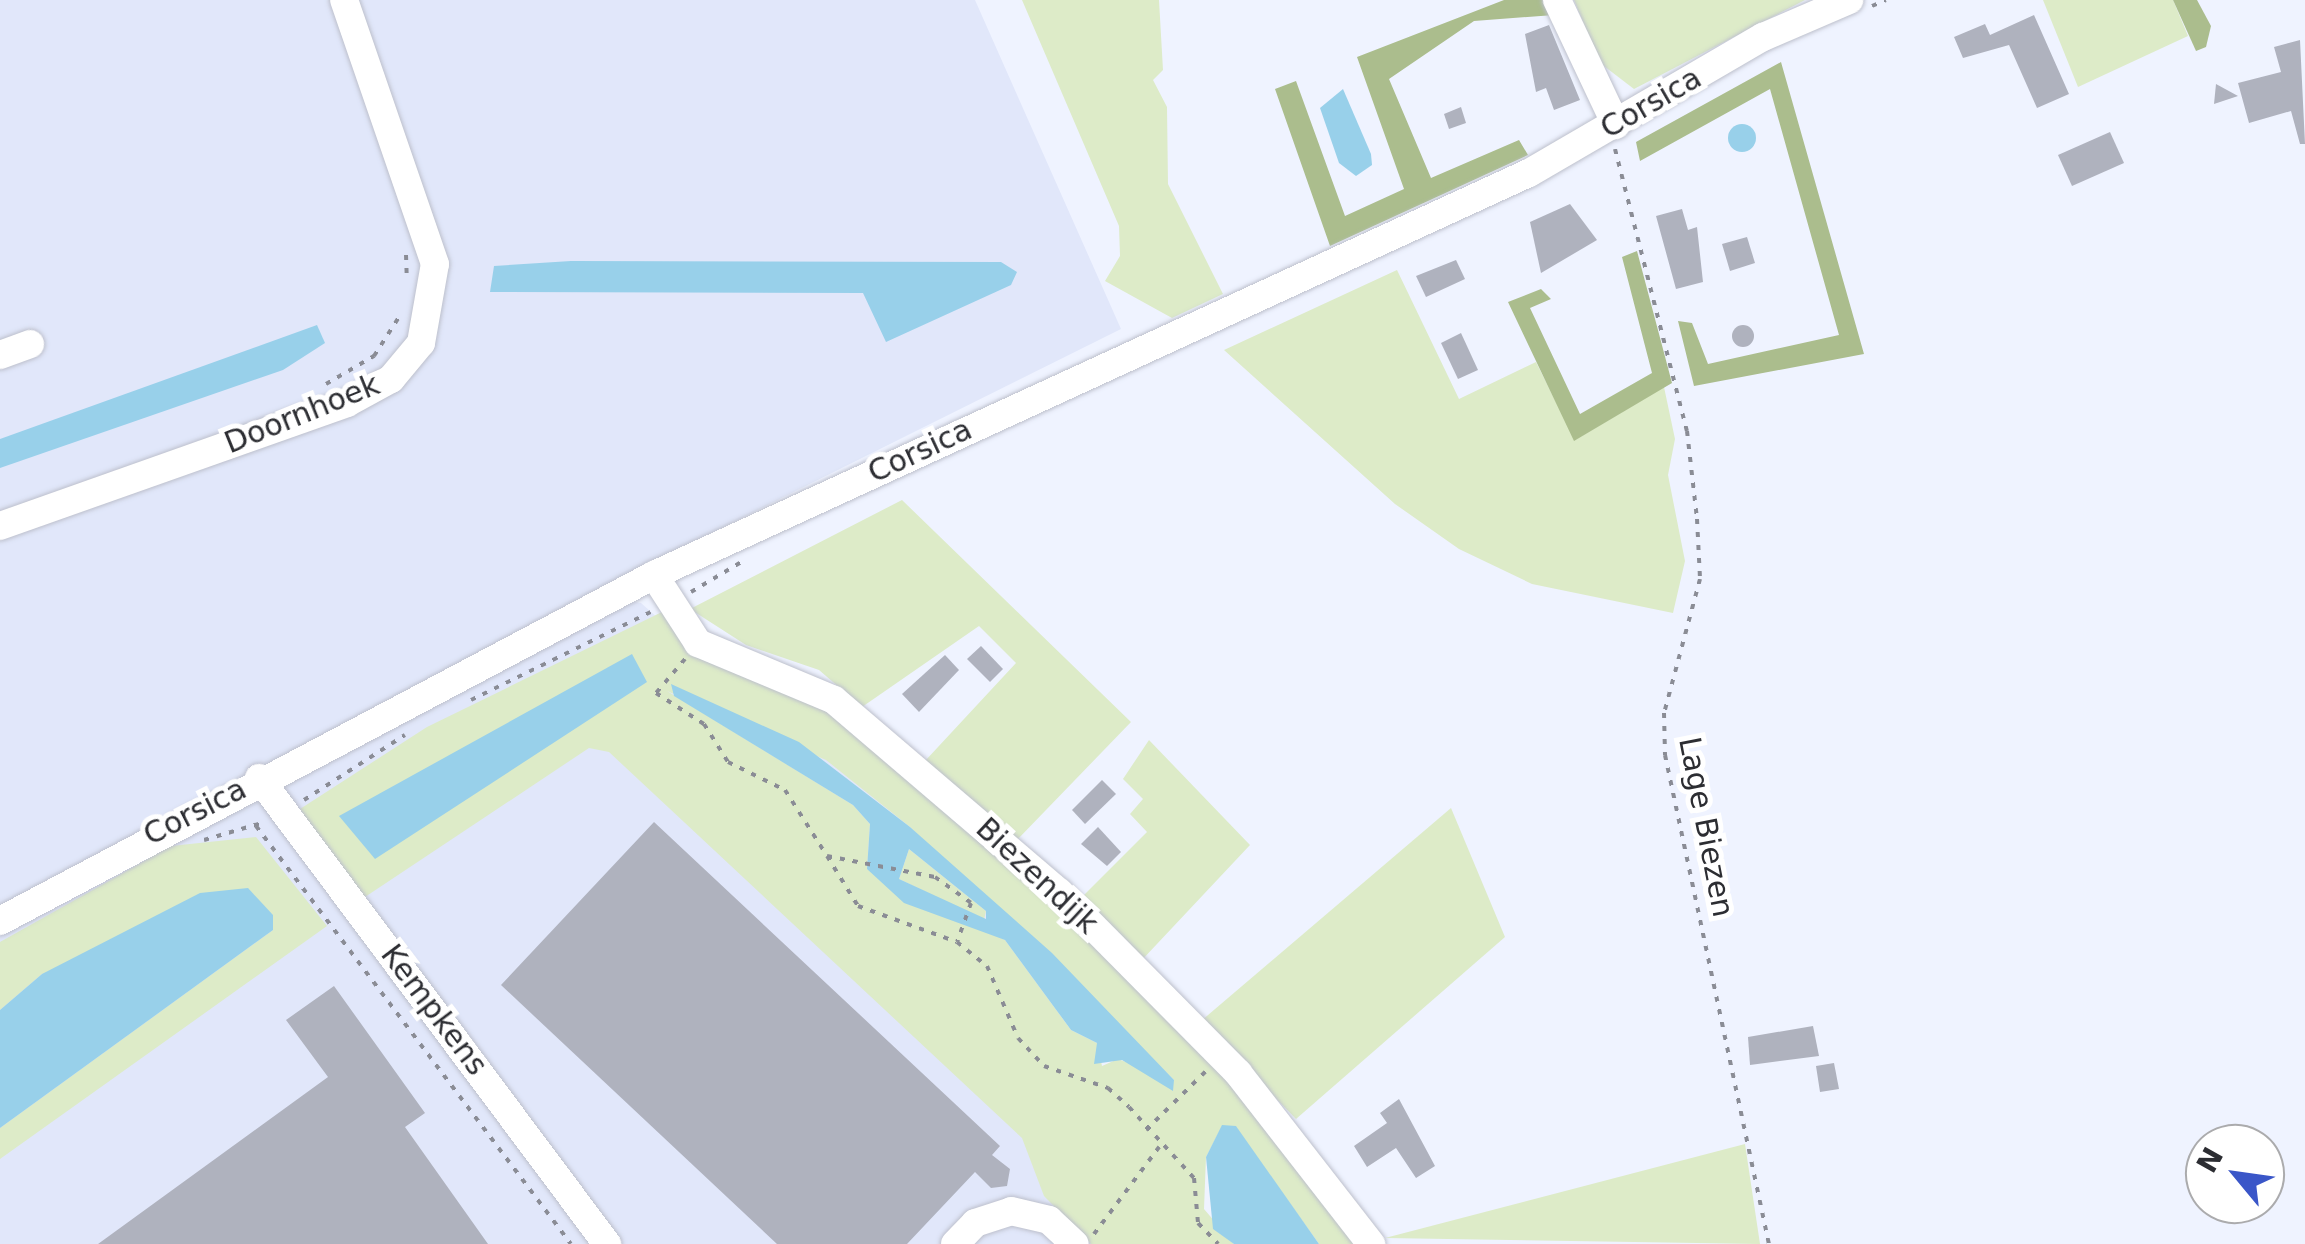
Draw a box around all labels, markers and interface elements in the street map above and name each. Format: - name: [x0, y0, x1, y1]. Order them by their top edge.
- street label: Corsica: [1594, 60, 1708, 146]
- street label: Doornhoek: [219, 367, 385, 461]
- street label: Corsica: [862, 411, 978, 491]
- street label: Lage Biezen: [1671, 734, 1741, 920]
- street label: Corsica: [138, 771, 252, 853]
- street label: Biezendijk: [969, 810, 1105, 942]
- street label: Kempkens: [373, 938, 495, 1082]
- north arrow: [2185, 1124, 2285, 1224]
- text: N: [2190, 1142, 2230, 1178]

